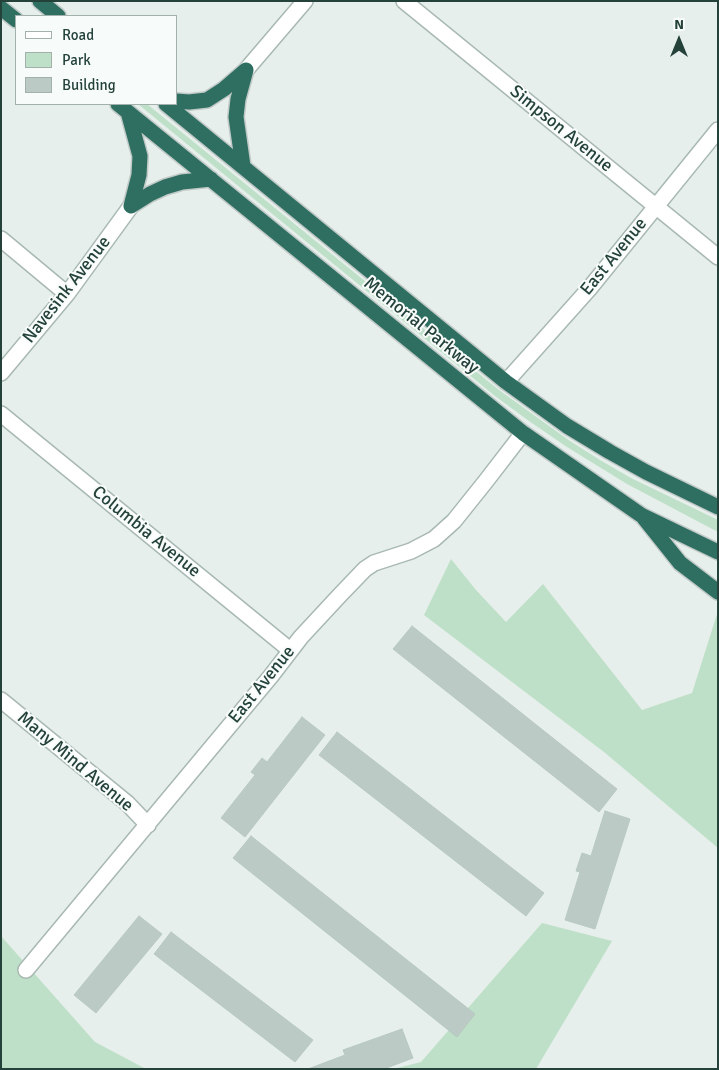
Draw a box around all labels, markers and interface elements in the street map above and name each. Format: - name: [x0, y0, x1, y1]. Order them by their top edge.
- legend: [15, 15, 178, 105]
- north arrow: [654, 15, 704, 65]
- text: N: [674, 16, 684, 33]
- text: Road: [62, 26, 94, 44]
- text: Park: [62, 51, 91, 69]
- text: Building: [62, 76, 116, 94]
- street label: Simpson Avenue: [505, 81, 617, 177]
- street label: East Avenue: [576, 214, 652, 300]
- street label: Navesink Avenue: [18, 232, 116, 348]
- street label: Memorial Parkway: [359, 273, 483, 379]
- street label: Columbia Avenue: [87, 482, 205, 582]
- street label: East Avenue: [224, 642, 300, 728]
- street label: Many Mind Avenue: [13, 707, 137, 817]

